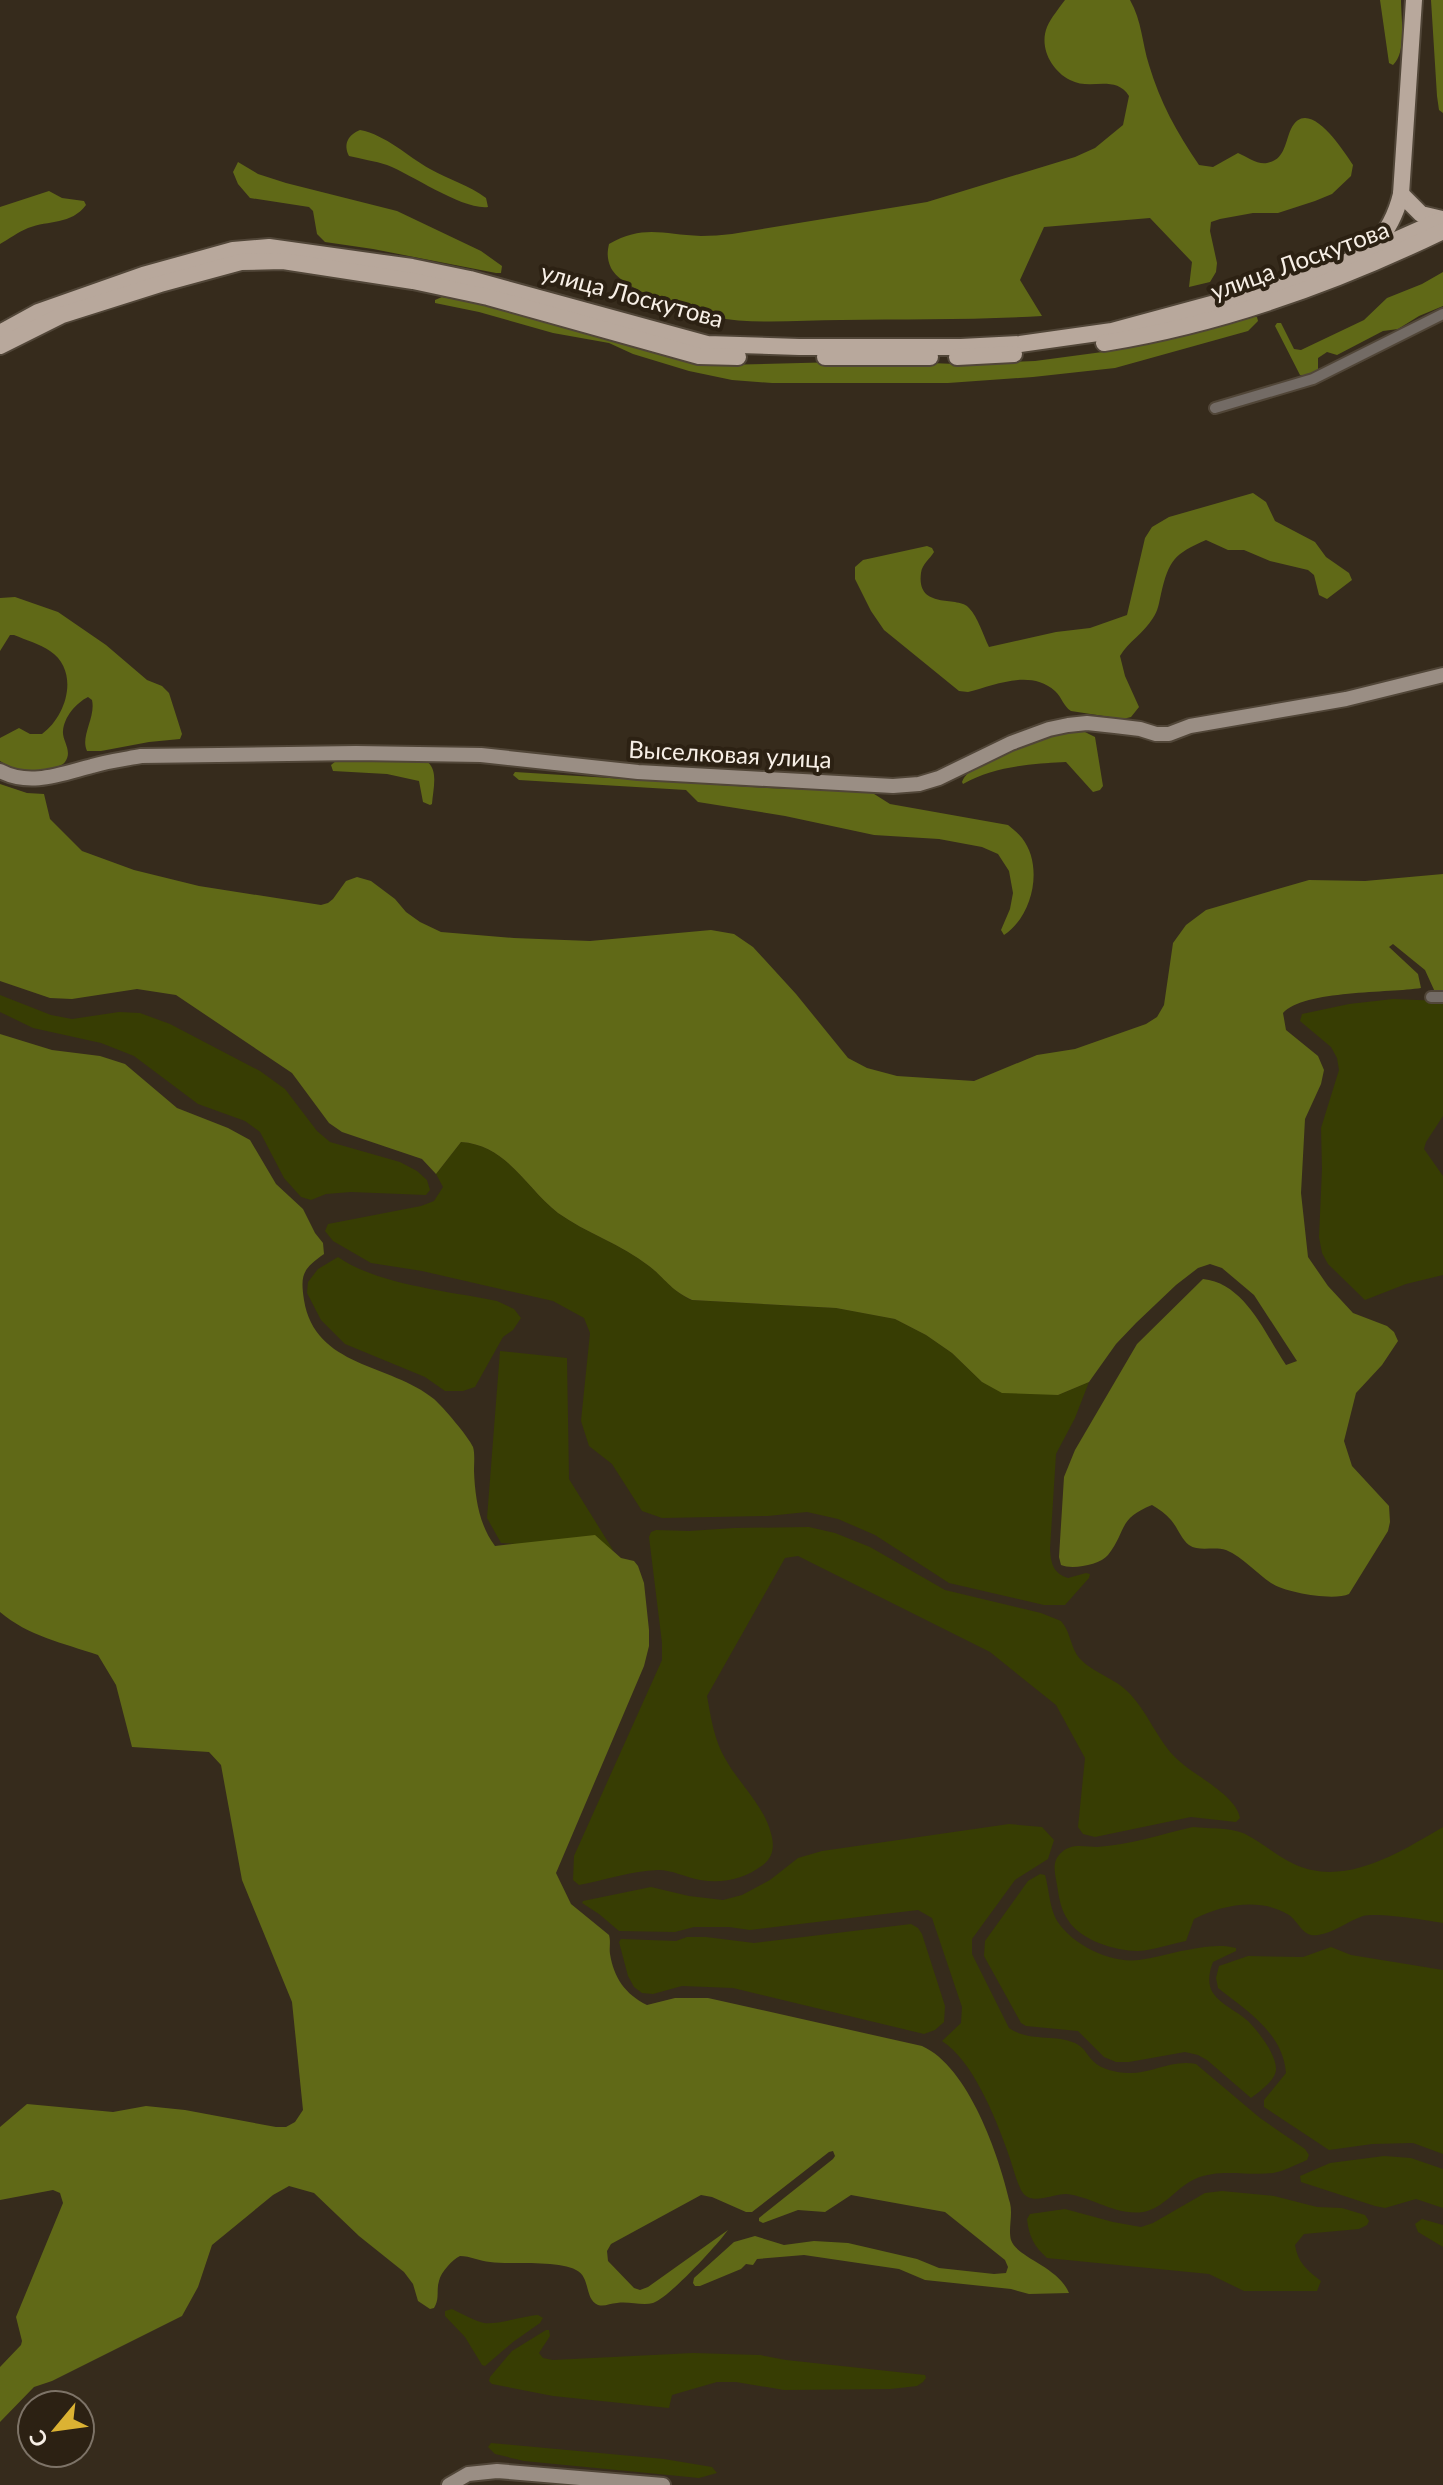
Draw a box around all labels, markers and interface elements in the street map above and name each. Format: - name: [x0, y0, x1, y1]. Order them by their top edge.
- street label: улица Лоскутова: [1206, 214, 1393, 305]
- street label: улица Лоскутова: [538, 256, 727, 333]
- street label: Выселковая улица: [628, 734, 832, 773]
- north arrow: [16, 2389, 96, 2469]
- text: С: [23, 2426, 53, 2452]

